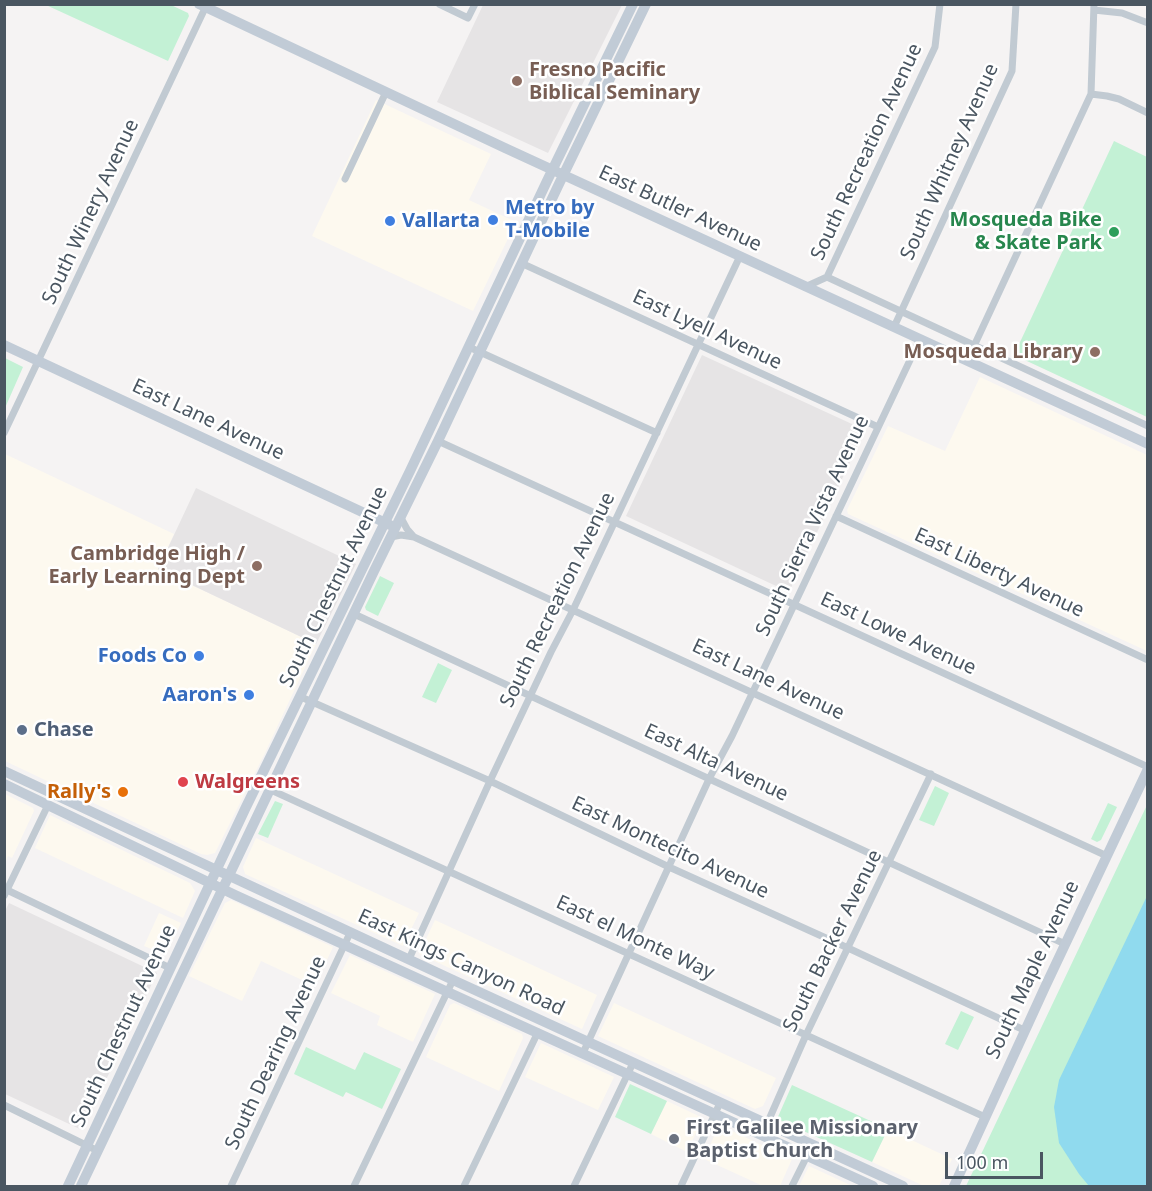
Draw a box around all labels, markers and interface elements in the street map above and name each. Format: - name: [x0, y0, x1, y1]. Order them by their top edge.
- street label: South Recreation Avenue: [806, 40, 928, 264]
- place label: Fresno Pacific Biblical Seminary: [529, 58, 700, 105]
- street label: South Whitney Avenue: [896, 60, 1004, 264]
- marker: Fresno Pacific Biblical Seminary: [510, 74, 524, 88]
- street label: South Winery Avenue: [38, 116, 144, 308]
- street label: East Butler Avenue: [595, 161, 765, 257]
- place label: Metro by T-Mobile: [505, 196, 594, 243]
- place label: Mosqueda Bike & Skate Park: [950, 208, 1102, 255]
- place label: Vallarta: [402, 209, 480, 233]
- marker: Metro by T-Mobile: [486, 213, 500, 227]
- marker: Vallarta: [383, 214, 397, 228]
- marker: Mosqueda Bike & Skate Park: [1107, 225, 1121, 239]
- street label: East Lyell Avenue: [628, 285, 786, 375]
- place label: Mosqueda Library: [904, 340, 1083, 364]
- marker: Mosqueda Library: [1088, 345, 1102, 359]
- street label: East Lane Avenue: [128, 374, 288, 466]
- street label: South Sierra Vista Avenue: [751, 412, 875, 640]
- street label: South Chestnut Avenue: [275, 483, 393, 691]
- street label: South Recreation Avenue: [495, 489, 621, 711]
- street label: East Liberty Avenue: [910, 523, 1088, 623]
- place label: Cambridge High / Early Learning Dept: [49, 542, 245, 589]
- marker: Cambridge High / Early Learning Dept: [250, 559, 264, 573]
- street label: East Lowe Avenue: [816, 587, 980, 681]
- street label: East Lane Avenue: [688, 634, 848, 726]
- place label: Foods Co: [98, 644, 187, 668]
- marker: Foods Co: [192, 649, 206, 663]
- place label: Aaron's: [163, 683, 237, 707]
- marker: Aaron's: [242, 688, 256, 702]
- place label: Chase: [34, 718, 94, 742]
- street label: East Alta Avenue: [640, 719, 792, 807]
- marker: Chase: [15, 723, 29, 737]
- place label: Walgreens: [195, 770, 300, 794]
- marker: Walgreens: [176, 775, 190, 789]
- place label: Rally's: [47, 780, 111, 804]
- marker: Rally's: [116, 785, 130, 799]
- street label: East Montecito Avenue: [568, 792, 772, 904]
- street label: South Backer Avenue: [778, 846, 888, 1036]
- street label: South Maple Avenue: [981, 877, 1085, 1063]
- street label: East el Monte Way: [552, 891, 718, 985]
- street label: East Kings Canyon Road: [354, 904, 568, 1022]
- street label: South Chestnut Avenue: [66, 921, 182, 1131]
- street label: South Dearing Avenue: [221, 952, 331, 1154]
- place label: First Galilee Missionary Baptist Church: [686, 1116, 918, 1163]
- marker: First Galilee Missionary Baptist Church: [667, 1132, 681, 1146]
- scale bar: [948, 1140, 1046, 1178]
- text: 100 m: [956, 1150, 1008, 1174]

